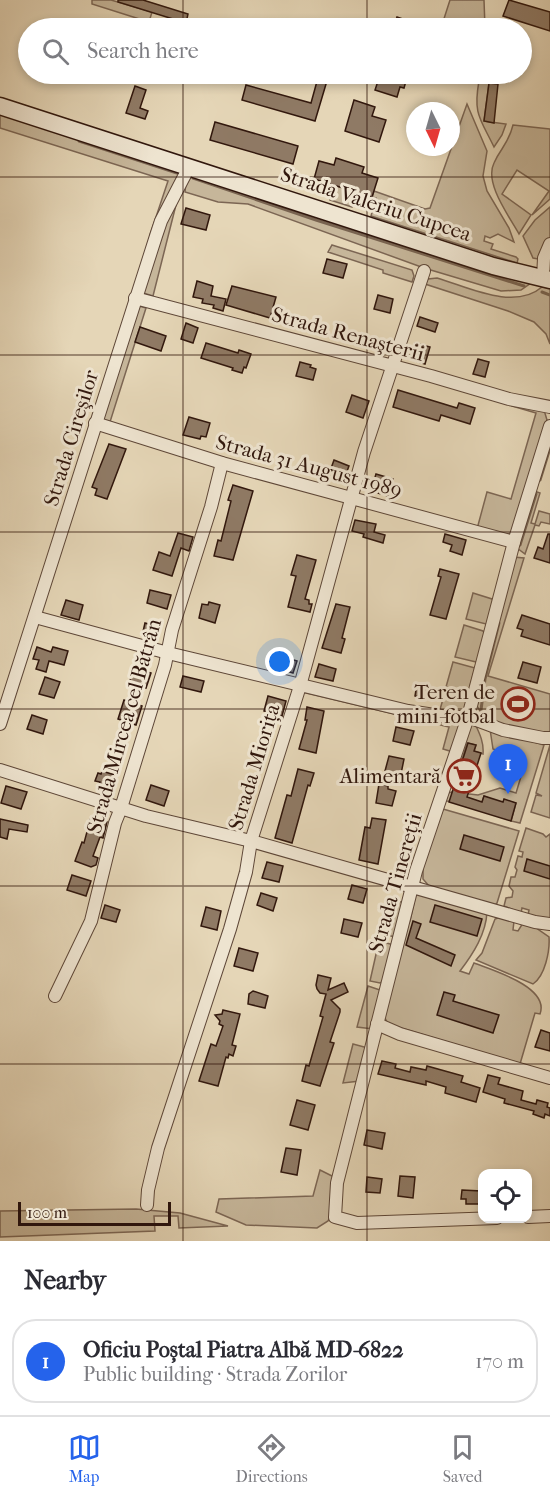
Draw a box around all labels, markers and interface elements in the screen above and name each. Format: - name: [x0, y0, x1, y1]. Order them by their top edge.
- search box: [18, 18, 532, 84]
- icon: search: [39, 35, 72, 68]
- text: Search here: [87, 38, 199, 64]
- north arrow: [406, 102, 460, 156]
- street label: Strada Valeriu Cupcea: [278, 162, 475, 246]
- street label: Strada Renaşterii: [269, 302, 427, 366]
- street label: Strada Cireşilor: [39, 367, 103, 509]
- street label: Strada 31 August 1989: [213, 430, 405, 502]
- street label: Strada Mircea cel Bătrân: [82, 616, 166, 836]
- your location: [265, 647, 294, 676]
- place label: Teren de mini-fotbal: [396, 680, 495, 728]
- sports icon: Teren de mini-fotbal: [500, 686, 536, 722]
- street label: Strada Mioriţa: [223, 701, 286, 833]
- pin: 1: [488, 744, 528, 794]
- supermarket icon: Alimentară: [446, 758, 482, 794]
- place label: Alimentară: [339, 764, 441, 788]
- street label: Strada Tinereţii: [364, 810, 427, 956]
- map controls: [478, 1169, 532, 1223]
- button: locate: [478, 1169, 532, 1223]
- scale bar: [18, 1199, 171, 1226]
- text: 100 m: [27, 1203, 67, 1222]
- text: Nearby: [24, 1265, 106, 1296]
- text: Oficiu Poștal Piatra Albă MD-6822: [83, 1337, 404, 1363]
- text: 1: [42, 1350, 49, 1373]
- text: 170 m: [475, 1350, 524, 1373]
- text: Public building · Strada Zorilor: [83, 1363, 347, 1386]
- tab: Map: [68, 1431, 101, 1486]
- tab: Directions: [236, 1431, 308, 1486]
- tab: Saved: [443, 1431, 482, 1486]

